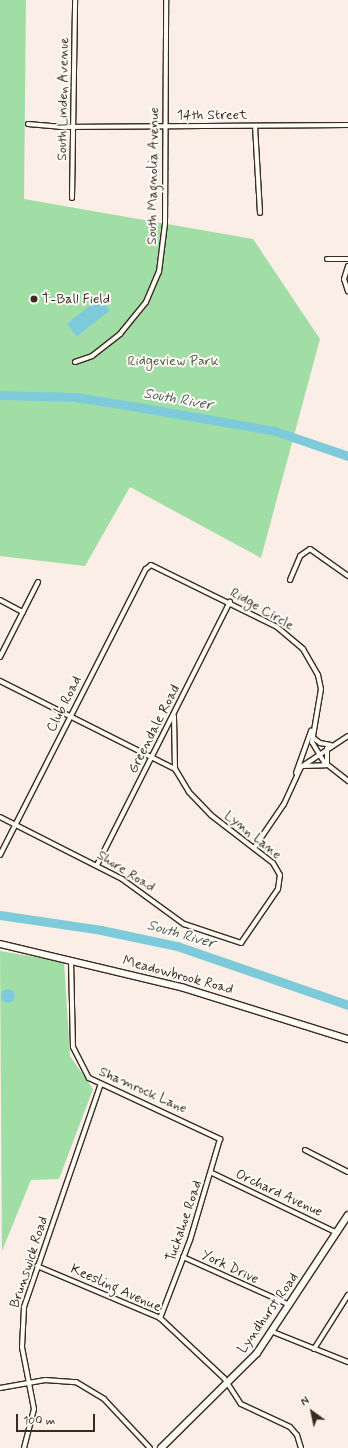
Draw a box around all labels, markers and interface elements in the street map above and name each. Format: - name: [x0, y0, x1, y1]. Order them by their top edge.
- street label: South Linden Avenue: [54, 38, 72, 160]
- street label: South Magnolia Avenue: [143, 106, 163, 246]
- street label: 14th Street: [177, 107, 247, 123]
- place label: T-Ball Field: [42, 291, 110, 307]
- marker: T-Ball Field: [29, 294, 39, 304]
- park label: Ridgeview Park: [128, 353, 218, 369]
- water label: South River: [142, 385, 214, 415]
- street label: Ridge Circle: [227, 584, 297, 634]
- street label: Club Road: [43, 674, 85, 734]
- street label: Greendale Road: [125, 683, 183, 775]
- street label: Lynn Lane: [222, 808, 284, 862]
- street label: Shore Road: [94, 847, 158, 895]
- water label: South River: [145, 917, 217, 953]
- street label: Meadowbrook Road: [122, 952, 234, 998]
- street label: Shamrock Lane: [96, 1063, 190, 1117]
- street label: Orchard Avenue: [232, 1165, 326, 1221]
- street label: Tuckahoe Road: [162, 1179, 206, 1263]
- street label: Brunswick Road: [6, 1214, 52, 1310]
- street label: York Drive: [199, 1246, 261, 1288]
- street label: Keesling Avenue: [67, 1260, 165, 1316]
- street label: Lyndhurst Road: [234, 1269, 302, 1357]
- north arrow: [292, 1392, 332, 1432]
- text: N: [299, 1394, 312, 1410]
- scale bar: [18, 1406, 97, 1432]
- text: 100 m: [23, 1413, 55, 1429]

